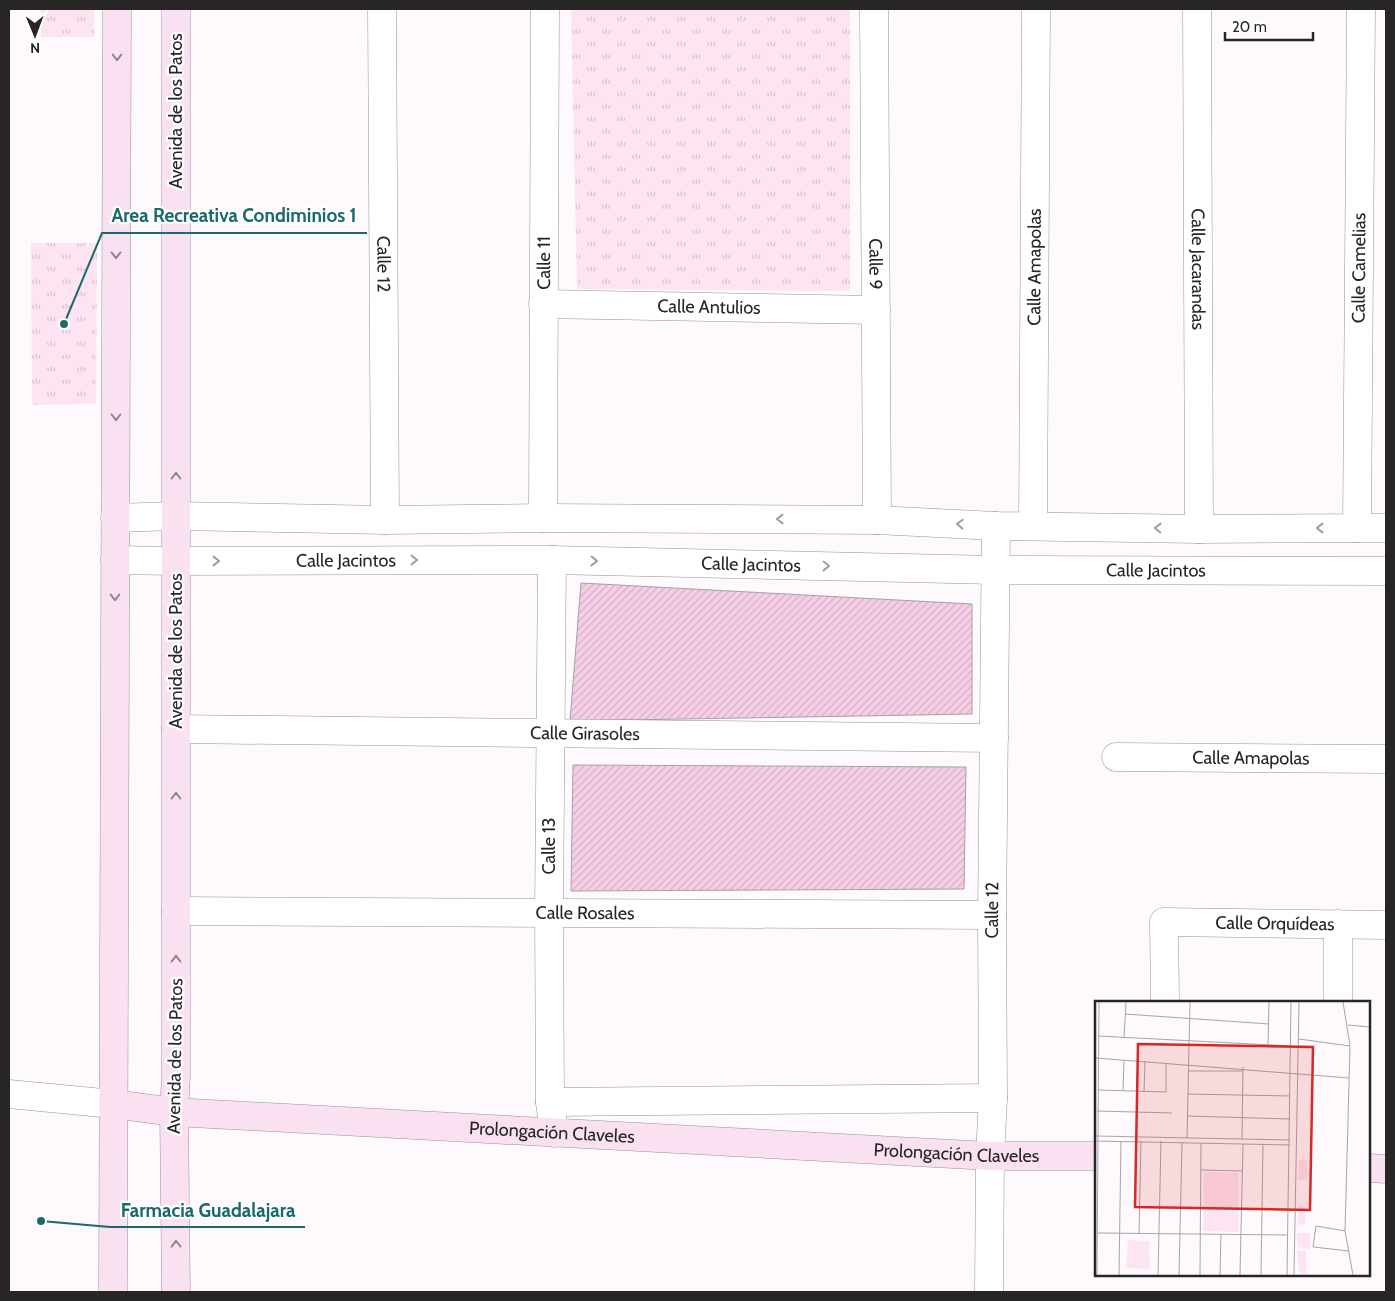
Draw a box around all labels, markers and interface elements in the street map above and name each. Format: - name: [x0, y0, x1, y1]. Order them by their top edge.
- north arrow: [10, 10, 60, 60]
- scale bar: [1225, 10, 1312, 42]
- text: 20 m: [1232, 18, 1267, 36]
- street label: Avenida de los Patos: [165, 33, 187, 189]
- text: N: [30, 39, 40, 57]
- one-way arrow: [112, 54, 122, 62]
- callout: Area Recreativa Condiminios 1: [102, 199, 367, 233]
- text: Area Recreativa Condiminios 1: [111, 204, 357, 227]
- street label: Calle Amapolas: [1023, 208, 1046, 326]
- street label: Calle Jacarandas: [1187, 208, 1209, 330]
- street label: Calle Camelias: [1348, 213, 1370, 323]
- street label: Calle 12: [372, 236, 395, 292]
- street label: Calle 11: [533, 236, 555, 290]
- street label: Calle 9: [864, 238, 887, 290]
- one-way arrow: [111, 252, 121, 259]
- street label: Calle Antulios: [657, 295, 761, 319]
- one-way arrow: [111, 414, 121, 422]
- one-way arrow: [171, 472, 181, 480]
- one-way arrow: [776, 514, 784, 524]
- one-way arrow: [956, 518, 964, 529]
- one-way arrow: [1153, 523, 1161, 533]
- one-way arrow: [1316, 523, 1324, 533]
- street label: Calle Jacintos: [296, 549, 396, 572]
- street label: Calle Jacintos: [701, 552, 801, 577]
- one-way arrow: [410, 555, 418, 565]
- one-way arrow: [213, 556, 221, 566]
- one-way arrow: [590, 556, 598, 566]
- street label: Calle Jacintos: [1106, 559, 1206, 582]
- one-way arrow: [823, 561, 831, 571]
- street label: Avenida de los Patos: [165, 573, 187, 729]
- one-way arrow: [110, 594, 120, 602]
- street label: Calle Girasoles: [530, 722, 640, 745]
- street label: Calle Amapolas: [1192, 747, 1310, 769]
- one-way arrow: [171, 792, 181, 800]
- street label: Calle 13: [538, 817, 560, 875]
- street label: Calle 12: [981, 882, 1003, 939]
- street label: Calle Rosales: [536, 902, 634, 924]
- street label: Calle Orquídeas: [1215, 912, 1335, 935]
- one-way arrow: [171, 954, 181, 962]
- street label: Avenida de los Patos: [163, 978, 187, 1134]
- inset map: [1095, 1001, 1370, 1276]
- street label: Prolongación Claveles: [469, 1117, 635, 1148]
- street label: Prolongación Claveles: [873, 1139, 1039, 1167]
- callout: Farmacia Guadalajara: [110, 1193, 305, 1227]
- text: Farmacia Guadalajara: [121, 1199, 296, 1222]
- one-way arrow: [170, 1239, 181, 1247]

